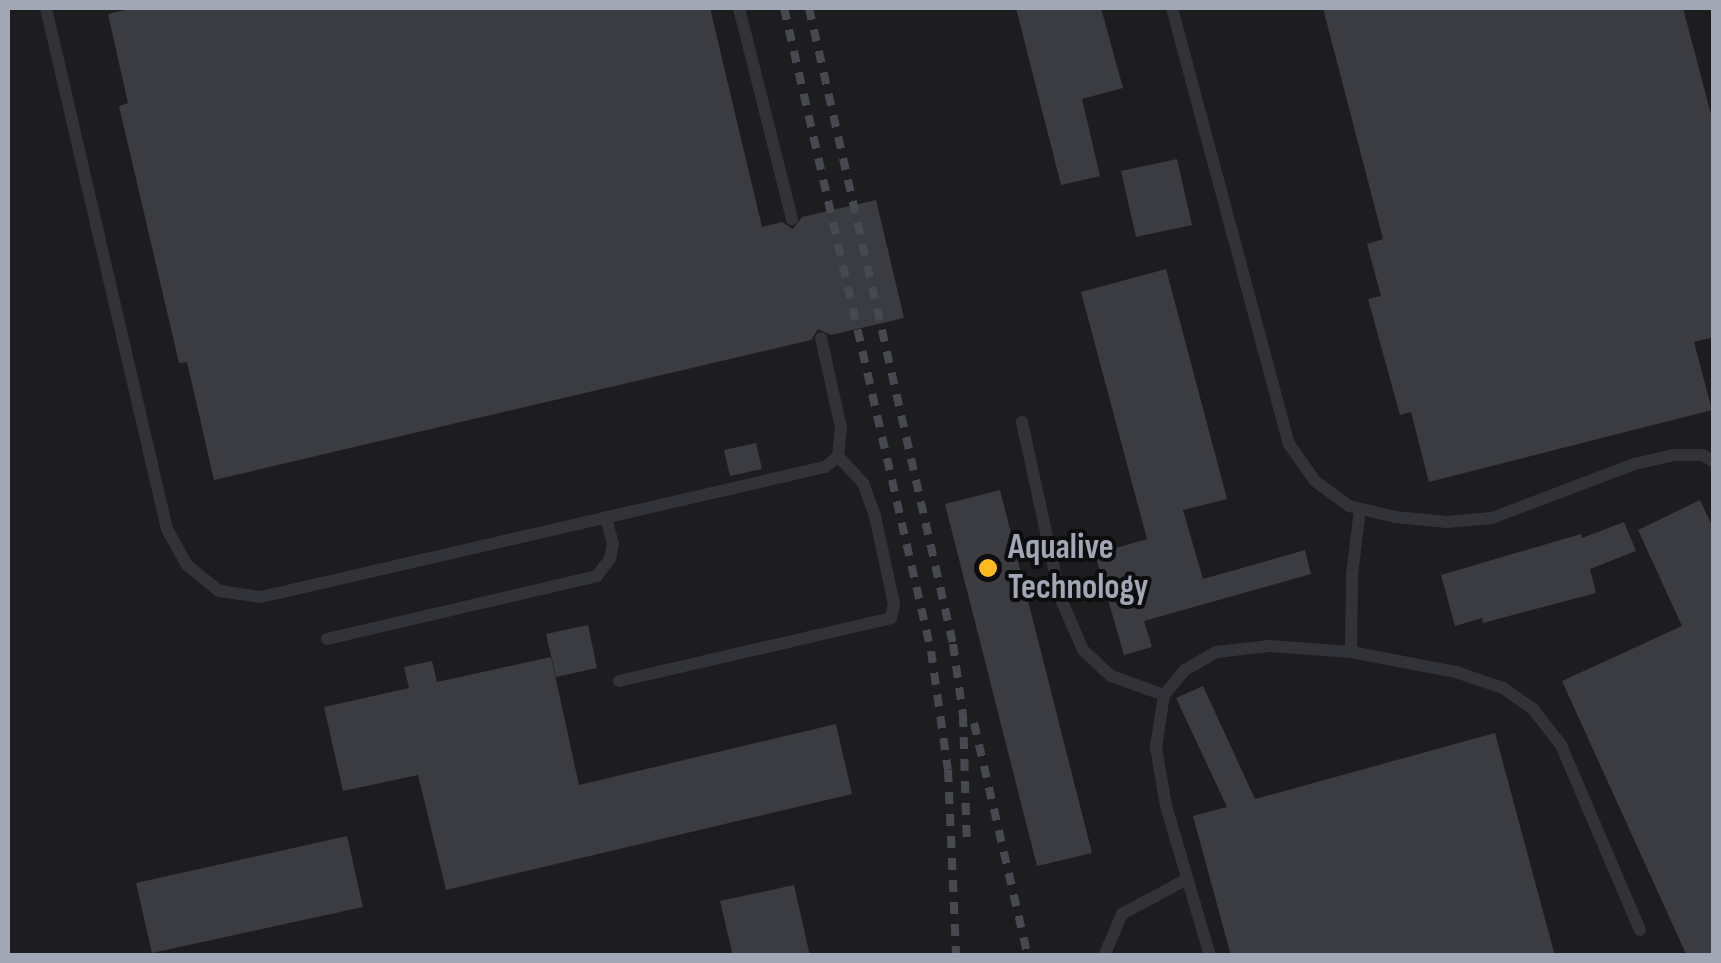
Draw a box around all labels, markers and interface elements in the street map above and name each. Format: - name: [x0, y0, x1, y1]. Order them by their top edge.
- place label: Aqualive Technology: [1008, 527, 1148, 609]
- marker: Aqualive Technology: [977, 557, 999, 579]

